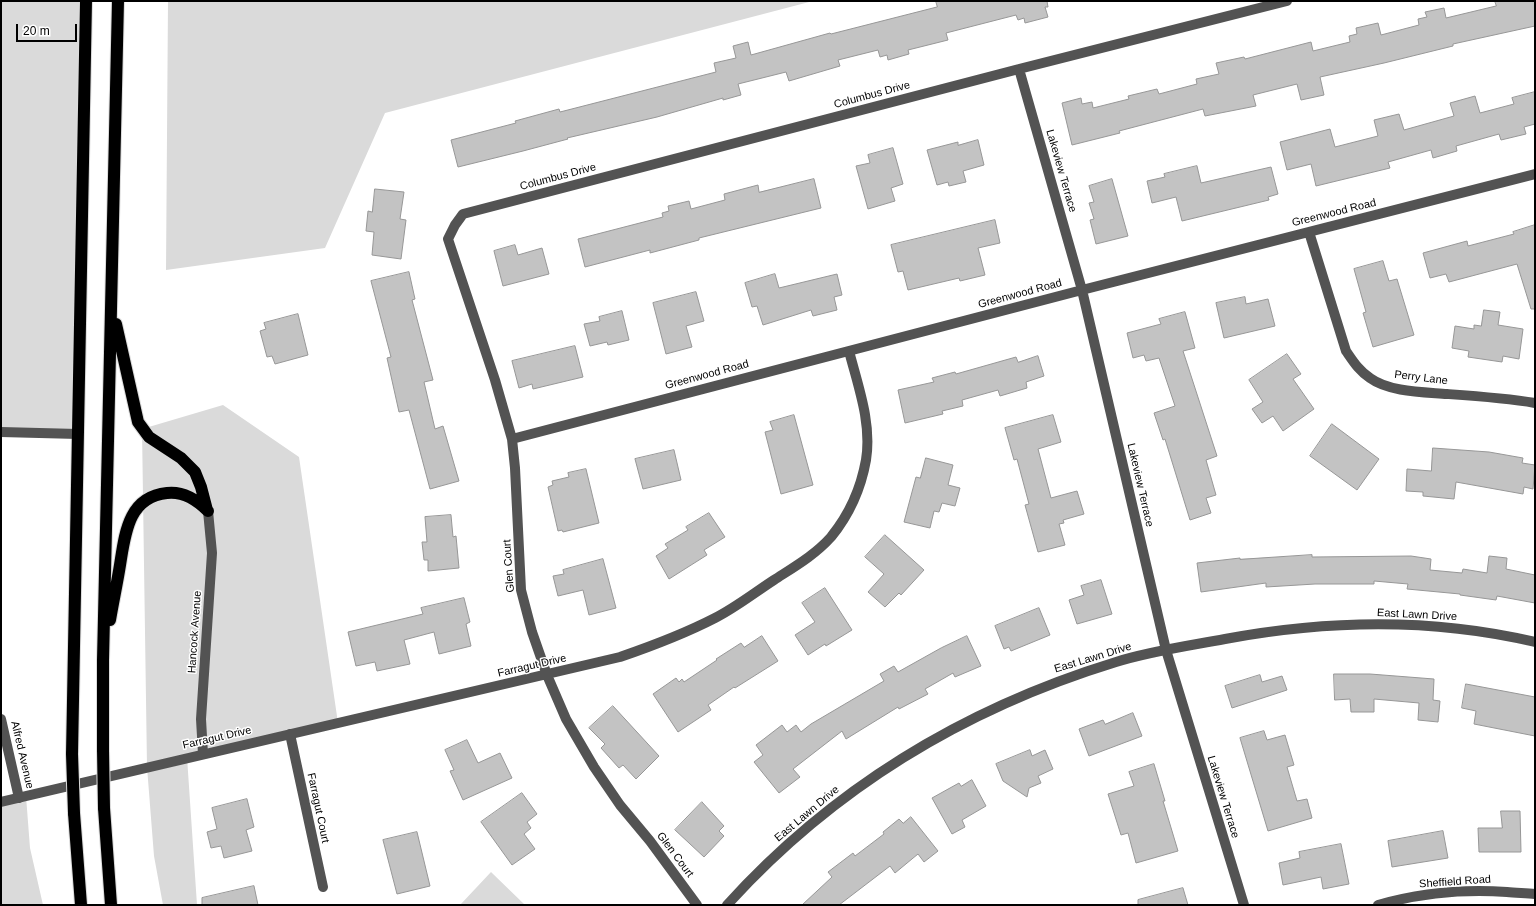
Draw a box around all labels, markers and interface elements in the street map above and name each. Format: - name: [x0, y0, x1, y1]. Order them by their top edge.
- scale bar: [18, 16, 79, 42]
- text: 20 m: [23, 24, 50, 38]
- street label: Columbus Drive: [833, 78, 911, 112]
- street label: Lakeview Terrace: [1043, 128, 1079, 214]
- street label: Columbus Drive: [519, 160, 597, 194]
- street label: Greenwood Road: [1291, 196, 1377, 230]
- street label: Greenwood Road: [977, 276, 1063, 312]
- street label: Greenwood Road: [664, 357, 750, 393]
- street label: Perry Lane: [1393, 368, 1449, 388]
- street label: Lakeview Terrace: [1124, 442, 1156, 528]
- street label: Glen Court: [501, 539, 517, 593]
- street label: Hancock Avenue: [186, 590, 204, 674]
- street label: East Lawn Drive: [1377, 606, 1457, 624]
- street label: East Lawn Drive: [1053, 640, 1133, 676]
- street label: Farragut Drive: [496, 652, 568, 680]
- street label: Alfred Avenue: [8, 720, 36, 790]
- street label: Farragut Drive: [181, 724, 253, 752]
- street label: Lakeview Terrace: [1204, 754, 1242, 840]
- street label: Farragut Court: [304, 772, 332, 844]
- street label: East Lawn Drive: [772, 783, 842, 845]
- street label: Glen Court: [654, 830, 696, 880]
- street label: Sheffield Road: [1419, 873, 1491, 891]

